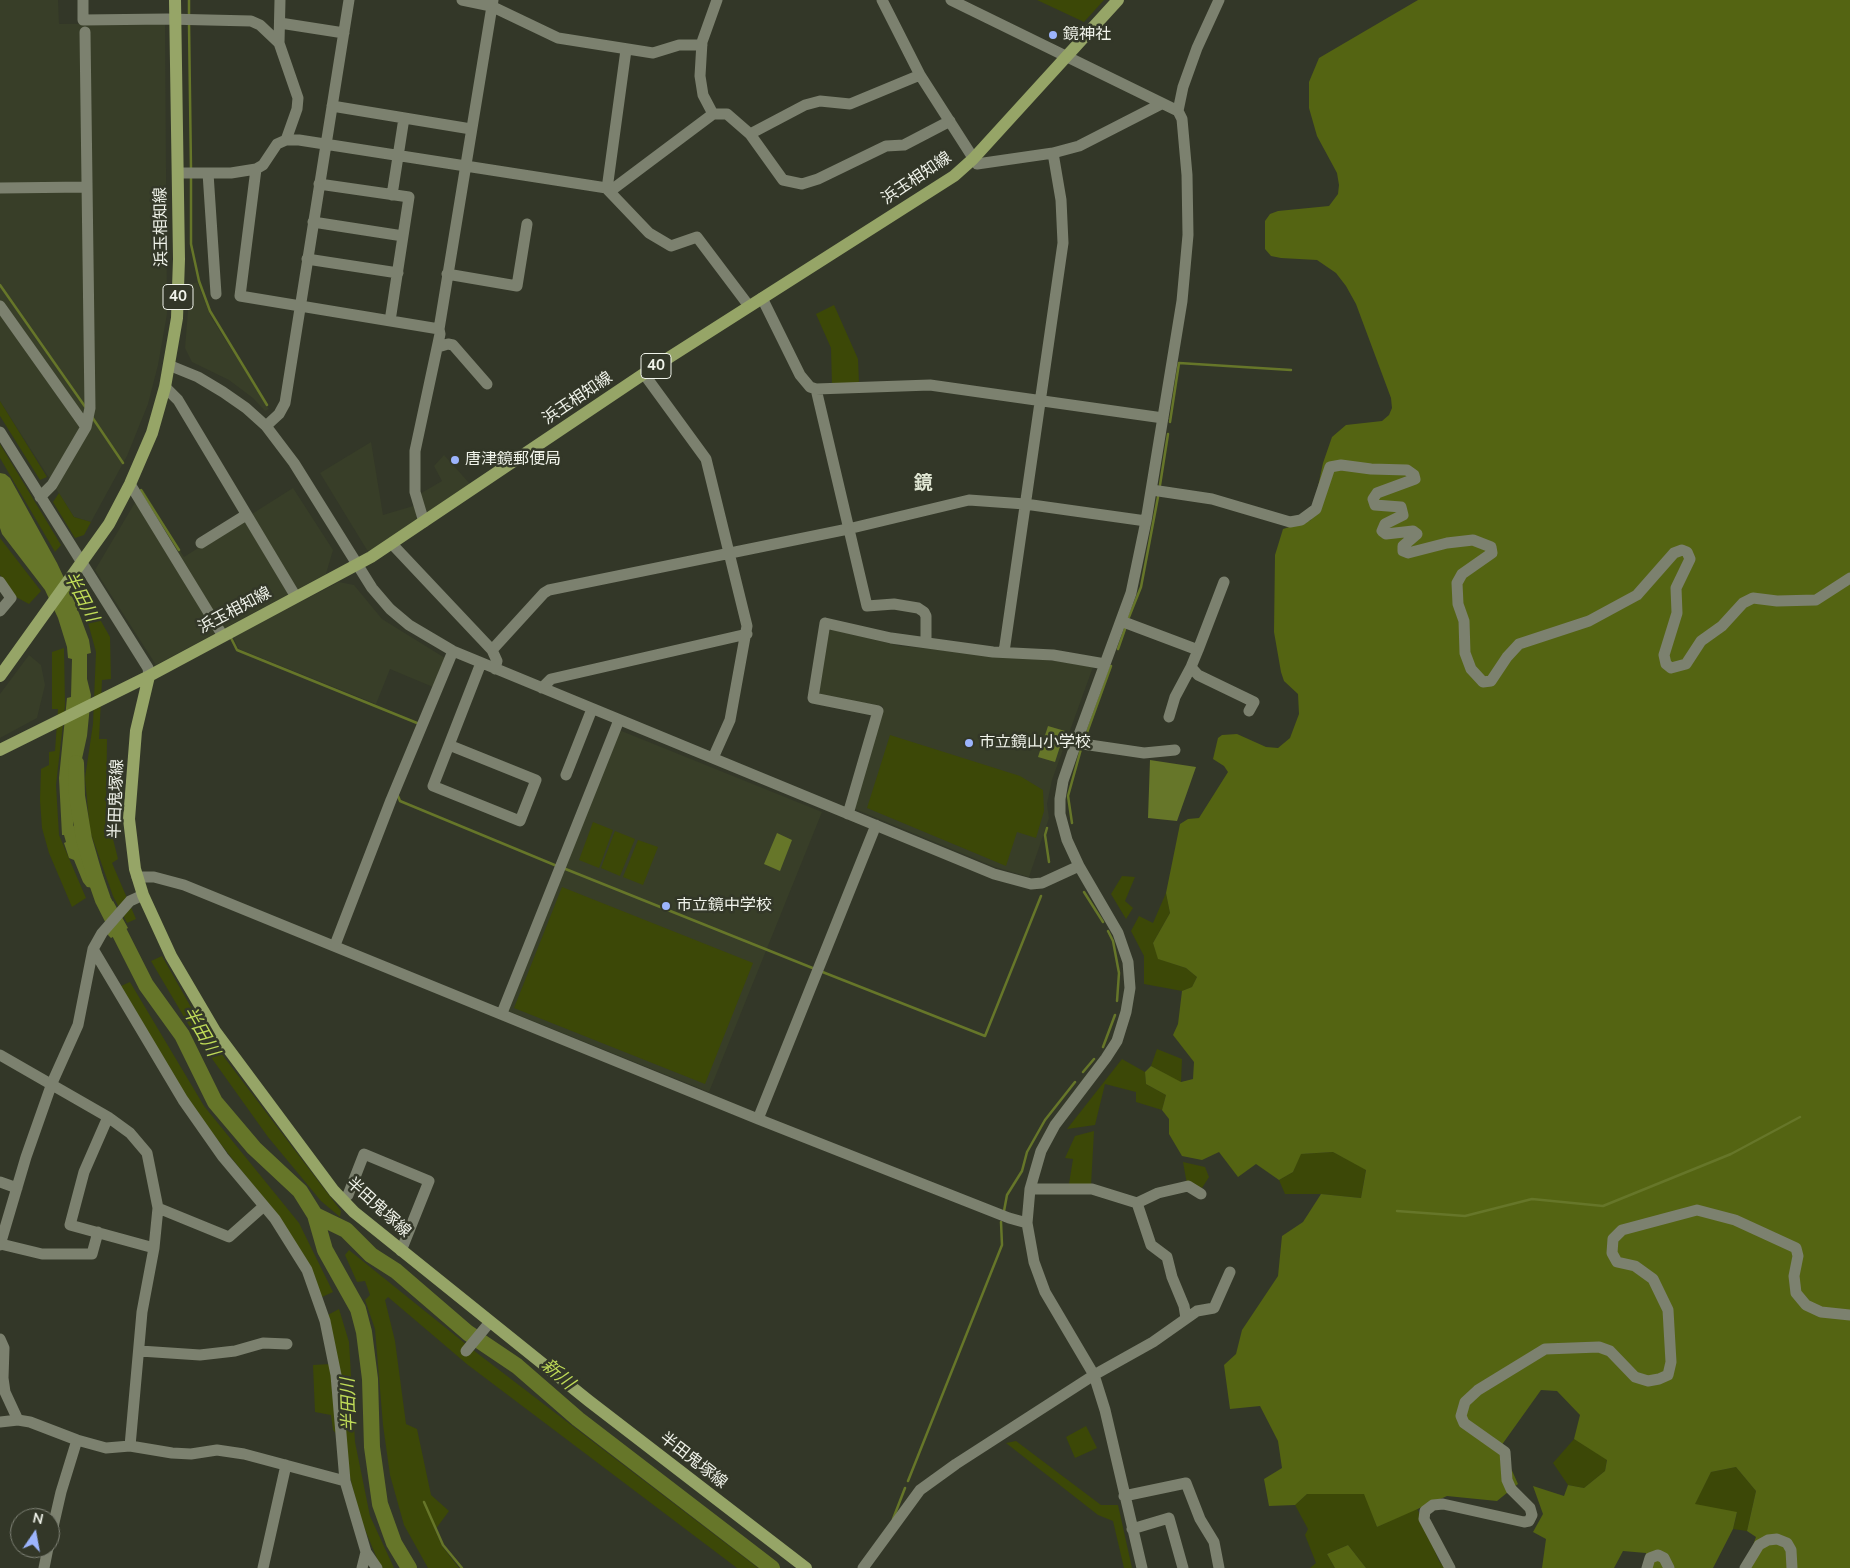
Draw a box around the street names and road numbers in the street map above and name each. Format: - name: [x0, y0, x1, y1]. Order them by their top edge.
- street label: 浜玉相知線: [878, 149, 956, 209]
- street label: 浜玉相知線: [152, 187, 172, 267]
- road number: 40: [163, 284, 193, 310]
- road number: 40: [641, 354, 671, 378]
- street label: 浜玉相知線: [539, 369, 617, 429]
- street label: 浜玉相知線: [195, 584, 275, 638]
- street label: 半田鬼塚線: [106, 759, 128, 839]
- street label: 半田鬼塚線: [342, 1174, 414, 1242]
- street label: 半田鬼塚線: [656, 1429, 730, 1493]

